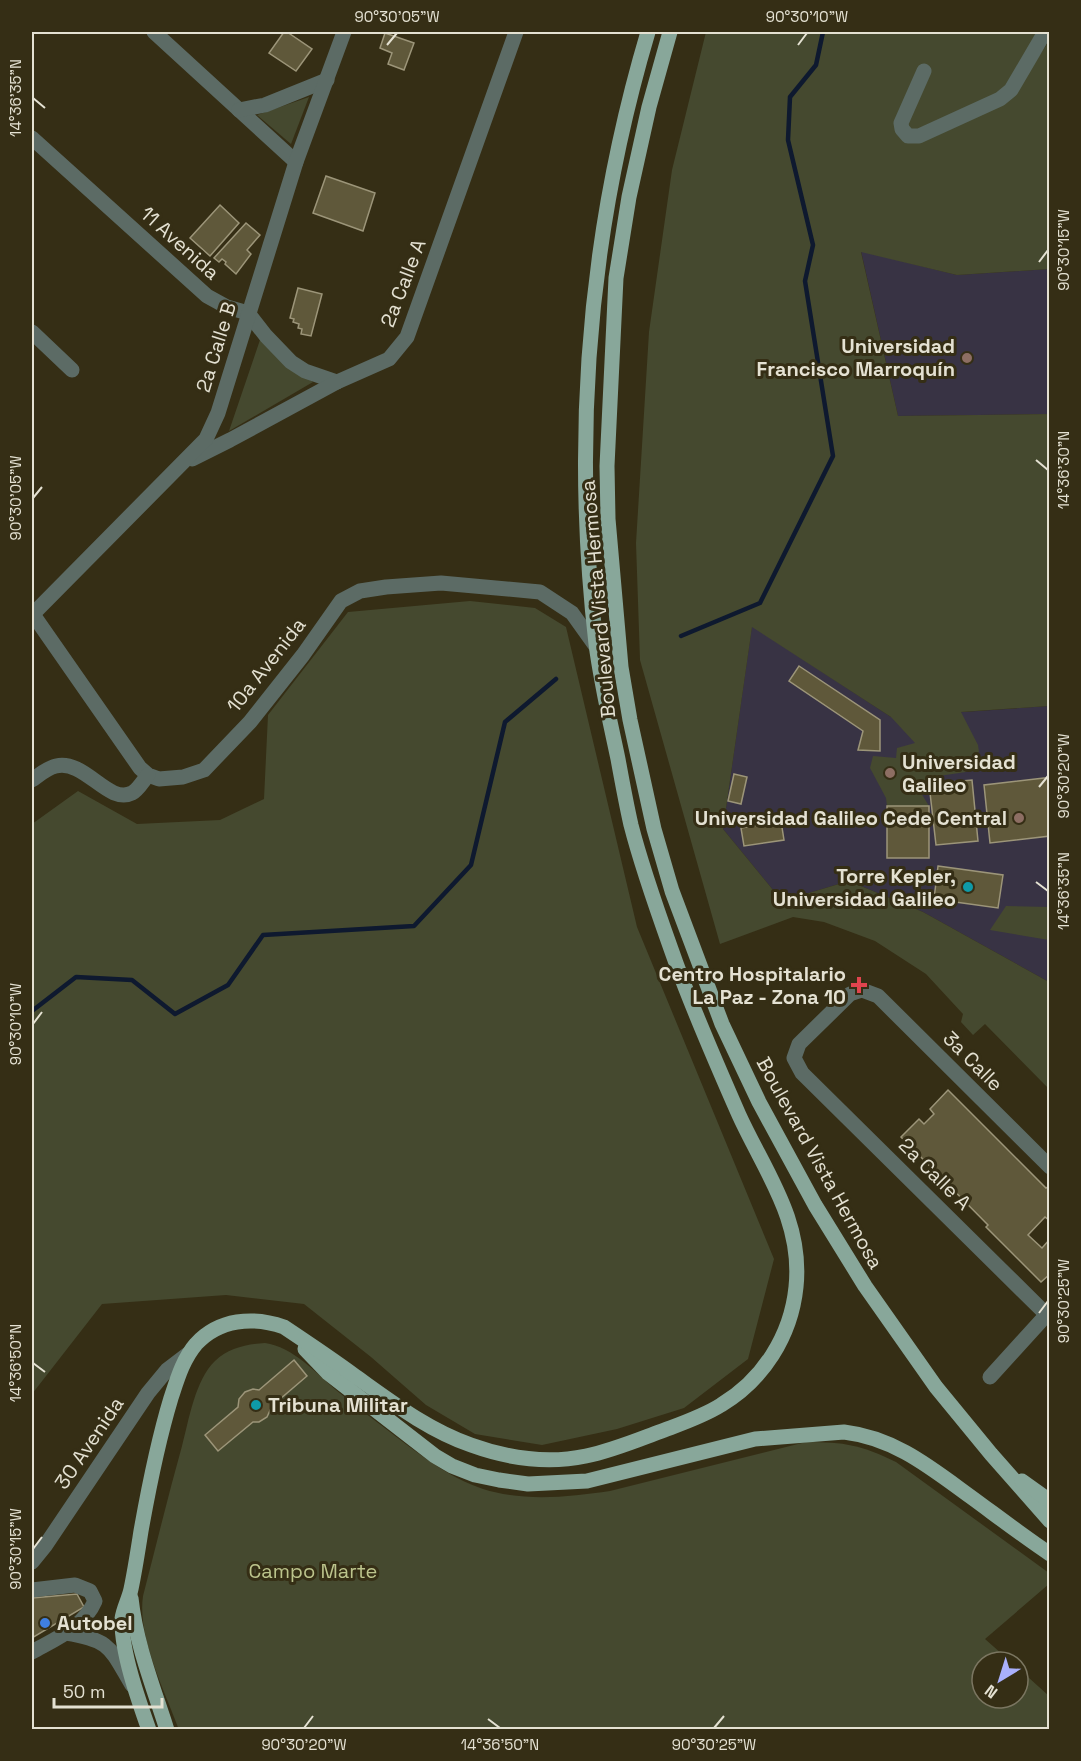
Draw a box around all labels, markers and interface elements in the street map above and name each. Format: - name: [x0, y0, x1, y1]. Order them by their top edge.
- text: 90°30'05"W: [354, 7, 440, 26]
- text: 90°30'10"W: [766, 7, 848, 26]
- text: 14°36'35"N: [6, 59, 25, 137]
- street label: 11 Avenida: [135, 201, 225, 285]
- text: 90°30'15"W: [1054, 209, 1073, 291]
- street label: 2a Calle A: [374, 235, 432, 331]
- street label: 2a Calle B: [190, 299, 242, 395]
- place label: Universidad Francisco Marroquín: [757, 333, 955, 382]
- marker: Universidad Francisco Marroquín: [960, 351, 974, 365]
- text: 14°36'30"N: [1054, 431, 1073, 509]
- text: 90°30'05"W: [6, 455, 25, 541]
- street label: Boulevard Vista Hermosa: [575, 479, 621, 719]
- street label: 10a Avenida: [221, 612, 311, 718]
- text: 90°30'20"W: [1054, 733, 1073, 819]
- place label: Universidad Galileo: [902, 749, 1016, 798]
- marker: Universidad Galileo: [883, 766, 897, 780]
- place label: Universidad Galileo Cede Central: [695, 805, 1007, 831]
- marker: Universidad Galileo Cede Central: [1012, 811, 1026, 825]
- text: 14°36'35"N: [1054, 852, 1073, 930]
- place label: Torre Kepler, Universidad Galileo: [773, 863, 956, 912]
- marker: Torre Kepler, Universidad Galileo: [961, 880, 975, 894]
- place label: Centro Hospitalario La Paz - Zona 10: [659, 961, 846, 1010]
- marker: Centro Hospitalario La Paz - Zona 10: [850, 976, 868, 994]
- text: 90°30'10"W: [6, 983, 25, 1065]
- street label: 3a Calle: [937, 1025, 1009, 1097]
- street label: Boulevard Vista Hermosa: [751, 1052, 889, 1274]
- street label: 2a Calle A: [893, 1132, 977, 1216]
- text: 90°30'25"W: [1054, 1259, 1073, 1343]
- text: 14°36'50"N: [6, 1324, 25, 1402]
- street label: 30 Avenida: [49, 1392, 129, 1494]
- place label: Tribuna Militar: [268, 1392, 408, 1418]
- marker: Tribuna Militar: [249, 1398, 263, 1412]
- text: 90°30'15"W: [6, 1508, 25, 1590]
- park label: Campo Marte: [249, 1558, 377, 1584]
- place label: Autobel: [57, 1610, 133, 1636]
- marker: Autobel: [38, 1616, 52, 1630]
- north arrow: [970, 1650, 1030, 1710]
- scale bar: [54, 1671, 162, 1709]
- text: 50 m: [63, 1680, 105, 1703]
- text: N: [980, 1680, 1002, 1703]
- text: 90°30'20"W: [261, 1735, 347, 1754]
- text: 14°36'50"N: [461, 1735, 539, 1754]
- text: 90°30'25"W: [672, 1735, 756, 1754]

